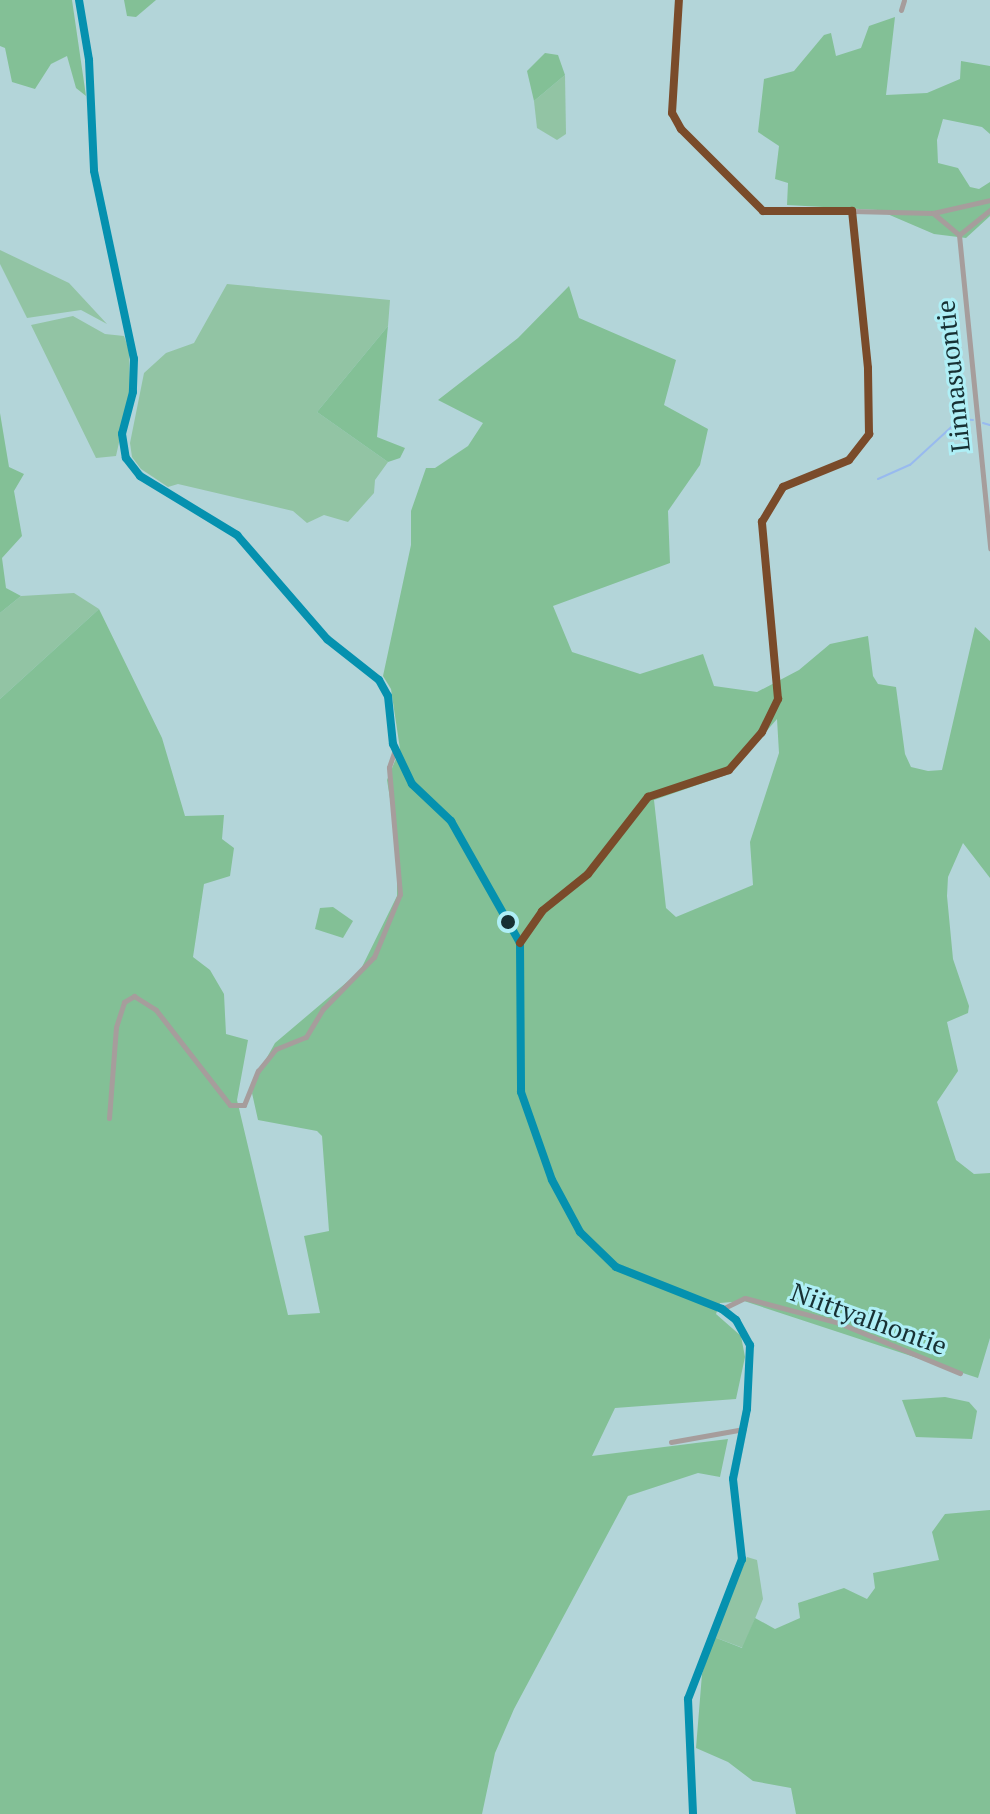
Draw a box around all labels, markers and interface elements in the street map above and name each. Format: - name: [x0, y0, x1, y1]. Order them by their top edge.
- street label: Linnasuontie: [930, 298, 976, 454]
- unlabelled marker: [500, 914, 516, 930]
- street label: Niittyalhontie: [787, 1276, 951, 1362]

